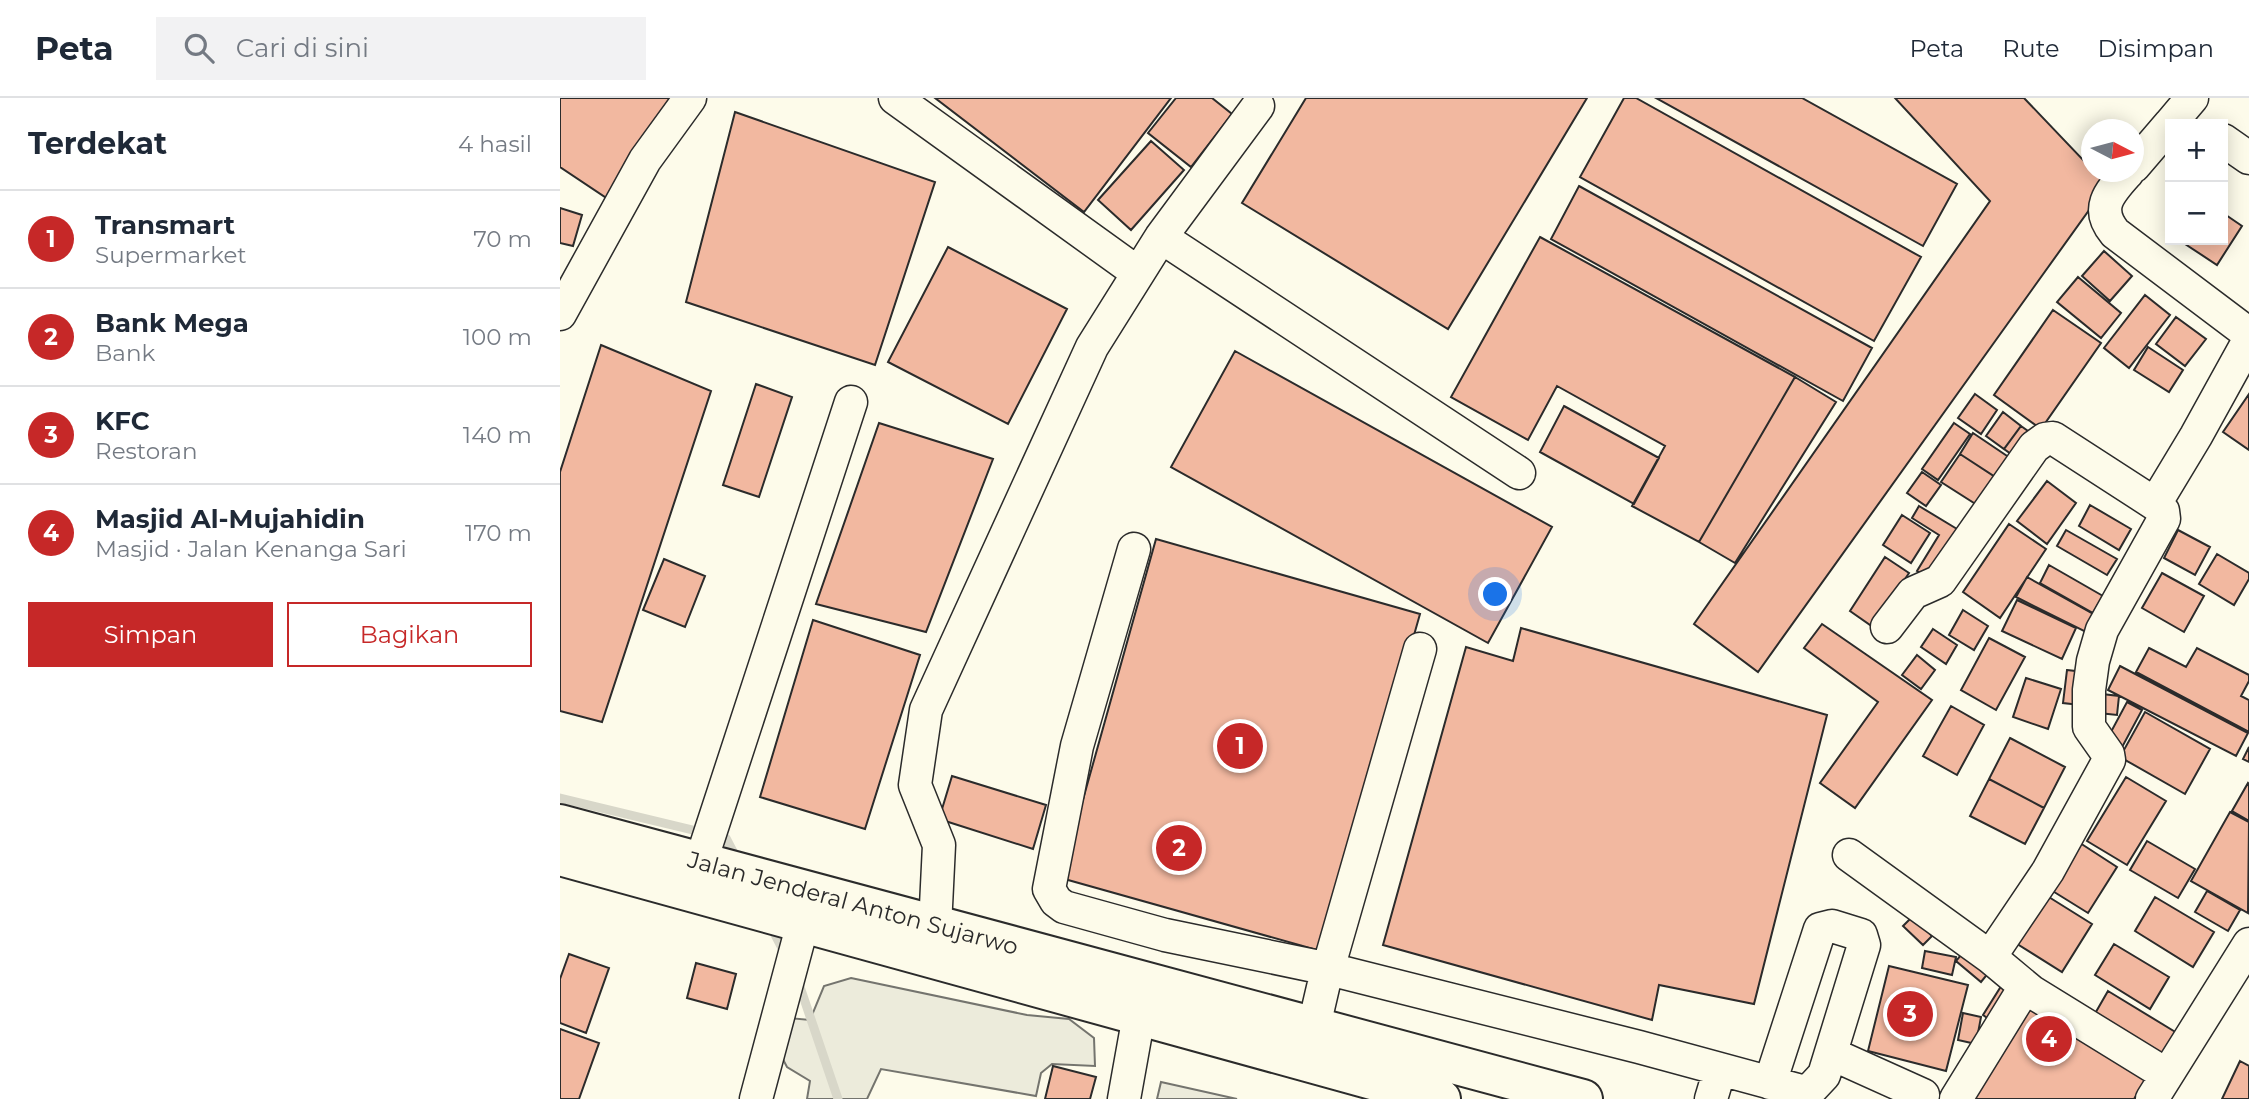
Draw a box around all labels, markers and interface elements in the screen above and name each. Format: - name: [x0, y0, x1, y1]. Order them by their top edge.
- search box: [156, 17, 646, 80]
- text: Peta: [35, 28, 114, 68]
- icon: search: [180, 29, 218, 67]
- text: Cari di sini: [236, 32, 369, 64]
- text: Peta: [1909, 34, 1964, 63]
- text: Rute: [2002, 34, 2060, 63]
- text: Disimpan: [2098, 34, 2214, 63]
- north arrow: [2081, 119, 2144, 182]
- map controls: [2165, 119, 2228, 245]
- button: +: [2165, 119, 2228, 182]
- text: Terdekat: [28, 125, 167, 162]
- text: 4 hasil: [458, 130, 532, 158]
- button: −: [2165, 182, 2228, 245]
- text: Transmart: [95, 209, 235, 241]
- text: 1: [46, 225, 56, 253]
- text: 70 m: [473, 225, 532, 253]
- text: Supermarket: [95, 241, 247, 269]
- text: Bank Mega: [95, 307, 249, 339]
- text: 2: [44, 323, 58, 351]
- text: 100 m: [463, 323, 532, 351]
- text: Bank: [95, 339, 155, 367]
- text: KFC: [95, 405, 150, 437]
- text: 3: [44, 421, 58, 449]
- text: 140 m: [463, 421, 532, 449]
- text: Restoran: [95, 437, 197, 465]
- text: Masjid Al-Mujahidin: [95, 503, 365, 535]
- text: 4: [43, 519, 59, 547]
- text: 170 m: [465, 519, 532, 547]
- text: Masjid · Jalan Kenanga Sari: [95, 535, 407, 563]
- your location: [1478, 577, 1512, 611]
- button: Simpan: [28, 602, 273, 667]
- button: Bagikan: [287, 602, 532, 667]
- pin: 1: [1217, 720, 1263, 772]
- pin: 2: [1156, 822, 1202, 874]
- street label: Jalan Jenderal Anton Sujarwo: [684, 845, 1021, 961]
- pin: 3: [1887, 988, 1933, 1040]
- pin: 4: [2026, 1013, 2072, 1065]

